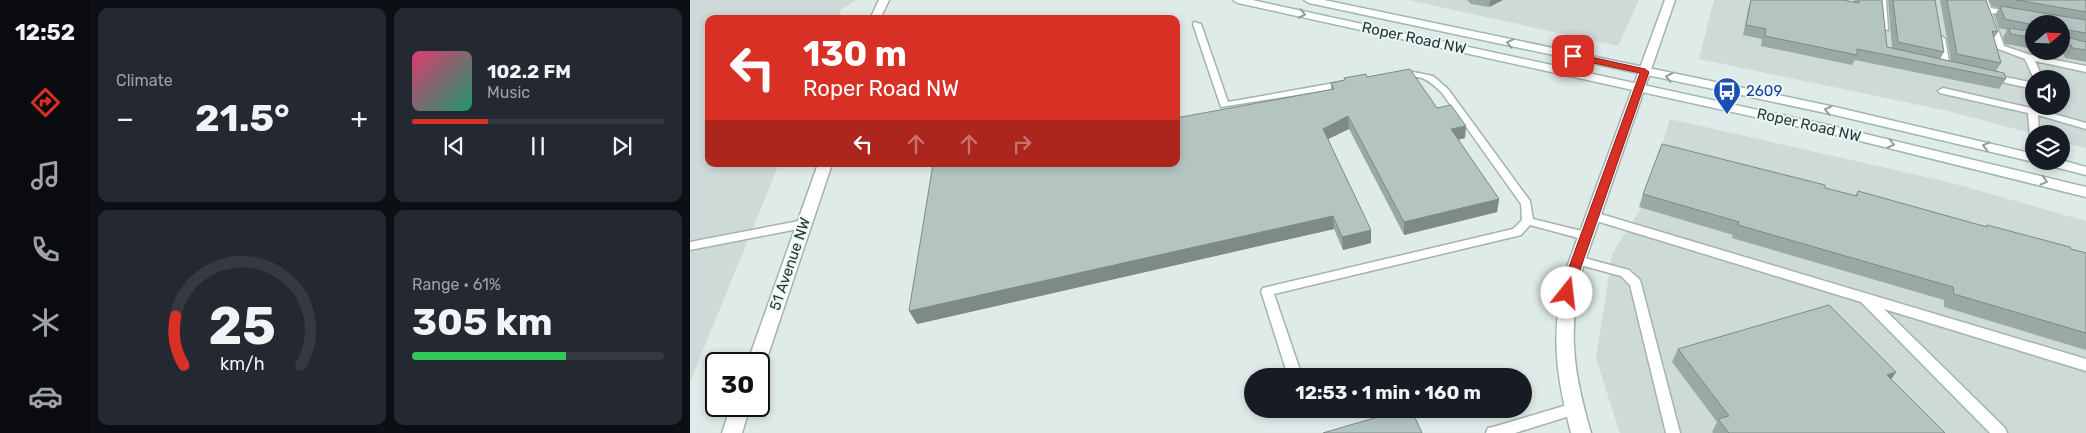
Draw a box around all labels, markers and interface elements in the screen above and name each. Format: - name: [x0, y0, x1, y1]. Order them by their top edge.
- one-way arrow: [1298, 8, 1307, 19]
- north arrow: [2025, 15, 2070, 60]
- map controls: [2025, 15, 2070, 170]
- street label: Roper Road NW: [1360, 18, 1468, 58]
- text: 12:52: [15, 19, 75, 46]
- text: 130 m: [803, 33, 907, 75]
- icon: left: [720, 35, 785, 100]
- pin: [1552, 35, 1594, 77]
- one-way arrow: [1506, 38, 1514, 48]
- icon: arrive: [1559, 42, 1587, 70]
- text: 102.2 FM: [487, 60, 571, 83]
- button: sound: [2025, 70, 2070, 115]
- text: Climate: [116, 71, 173, 90]
- one-way arrow: [1664, 72, 1673, 82]
- text: Roper Road NW: [803, 75, 959, 102]
- bus stop icon: 2609: [1712, 76, 1742, 115]
- place label: 2609: [1746, 82, 1782, 100]
- text: Music: [487, 83, 530, 102]
- icon: directions: [28, 85, 63, 120]
- text: 21.5°: [195, 95, 290, 141]
- text: −: [116, 102, 134, 135]
- text: +: [351, 102, 368, 135]
- street label: Roper Road NW: [1755, 104, 1863, 146]
- one-way arrow: [1824, 105, 1832, 116]
- button: layers: [2025, 125, 2070, 170]
- icon: left: [849, 130, 877, 158]
- icon: ahead: [902, 130, 930, 158]
- icon: ahead: [955, 130, 983, 158]
- icon: right: [1008, 130, 1036, 158]
- icon: previous: [440, 132, 468, 160]
- icon: pause: [524, 132, 552, 160]
- icon: next: [608, 132, 636, 160]
- one-way arrow: [1887, 138, 1896, 149]
- one-way arrow: [1982, 141, 1991, 152]
- icon: music: [28, 158, 63, 193]
- one-way arrow: [2040, 175, 2049, 186]
- street label: 51 Avenue NW: [766, 215, 814, 313]
- icon: phone: [28, 232, 63, 267]
- position arrow: [1540, 266, 1592, 318]
- text: Range · 61%: [412, 275, 501, 294]
- text: 25: [208, 295, 276, 357]
- text: 305 km: [412, 299, 553, 345]
- icon: climate: [28, 305, 63, 340]
- speed limit sign: 30: [705, 352, 770, 417]
- text: km/h: [220, 353, 264, 374]
- icon: car: [28, 379, 63, 414]
- text: 12:53 · 1 min · 160 m: [1295, 381, 1481, 404]

